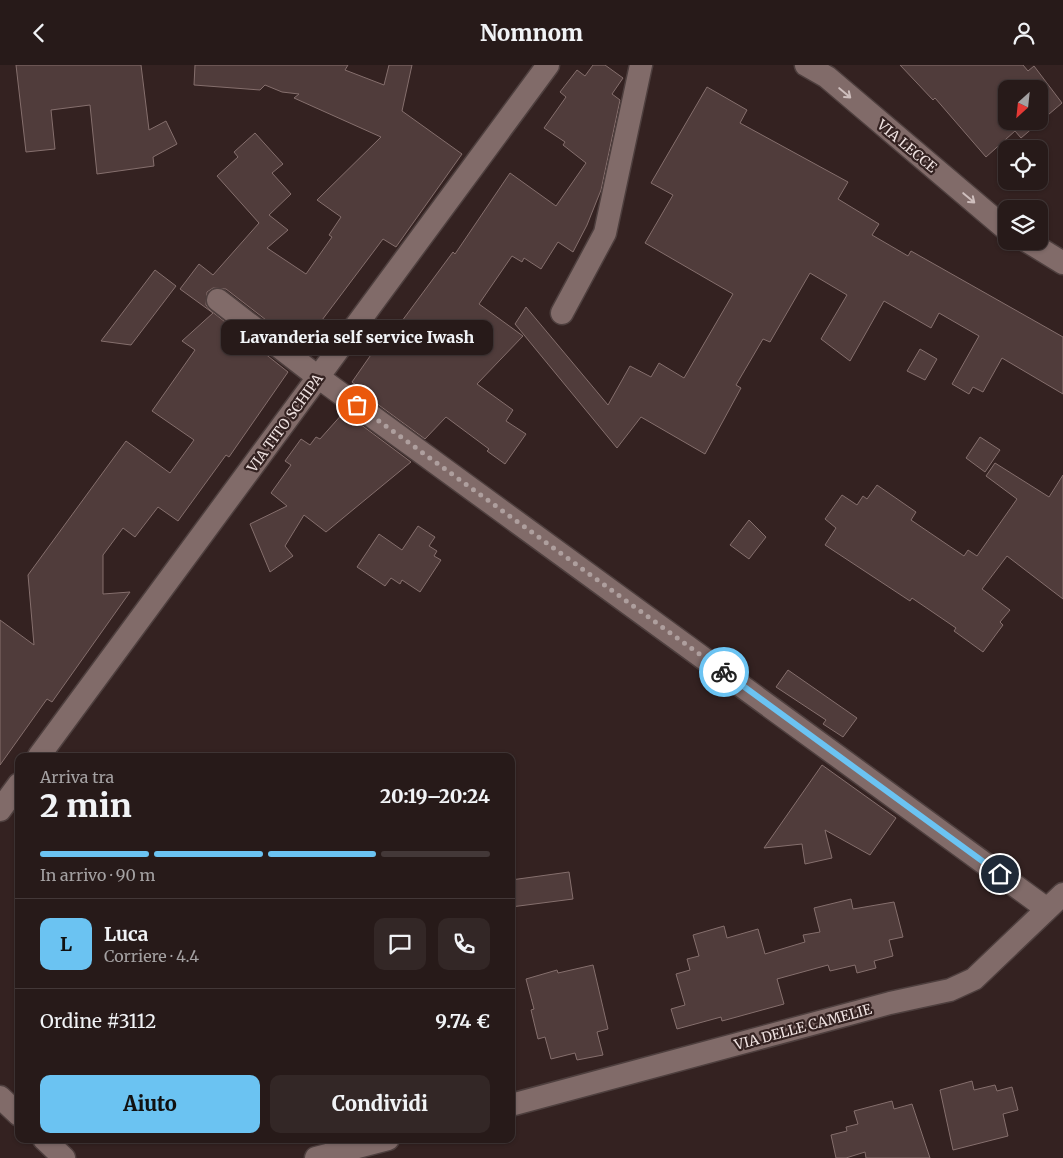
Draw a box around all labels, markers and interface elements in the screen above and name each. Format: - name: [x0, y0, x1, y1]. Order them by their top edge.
- icon: back: [25, 19, 53, 47]
- text: Nomnom: [480, 19, 583, 47]
- icon: person: [1010, 19, 1038, 47]
- north arrow: [998, 80, 1048, 130]
- map controls: [998, 80, 1048, 250]
- one-way arrow: [839, 87, 852, 99]
- street label: VIA LECCE: [873, 115, 941, 176]
- button: locate: [998, 140, 1048, 190]
- one-way arrow: [962, 193, 975, 204]
- button: layers: [998, 200, 1048, 250]
- callout: Lavanderia self service Iwash: [221, 320, 493, 355]
- text: Lavanderia self service Iwash: [240, 327, 474, 347]
- street label: VIA TITO SCHIPA: [243, 370, 327, 477]
- pin: [336, 384, 378, 426]
- icon: bag: [343, 391, 371, 419]
- courier: [699, 647, 749, 697]
- icon: bike: [710, 658, 738, 686]
- text: Arriva tra: [40, 767, 114, 787]
- text: 20:19–20:24: [380, 784, 490, 808]
- text: 2 min: [40, 786, 132, 826]
- pin: [979, 853, 1021, 895]
- icon: home: [986, 860, 1014, 888]
- text: In arrivo · 90 m: [40, 865, 155, 885]
- button: chat: [374, 918, 426, 970]
- button: phone: [438, 918, 490, 970]
- text: Luca: [104, 922, 148, 946]
- text: L: [60, 932, 72, 956]
- text: Corriere · 4.4: [104, 946, 199, 966]
- street label: VIA DELLE CAMELIE: [731, 1000, 874, 1054]
- text: Ordine #3112: [40, 1009, 156, 1033]
- text: 9.74 €: [435, 1009, 490, 1033]
- button: Aiuto: [40, 1075, 260, 1133]
- button: Condividi: [270, 1075, 490, 1133]

